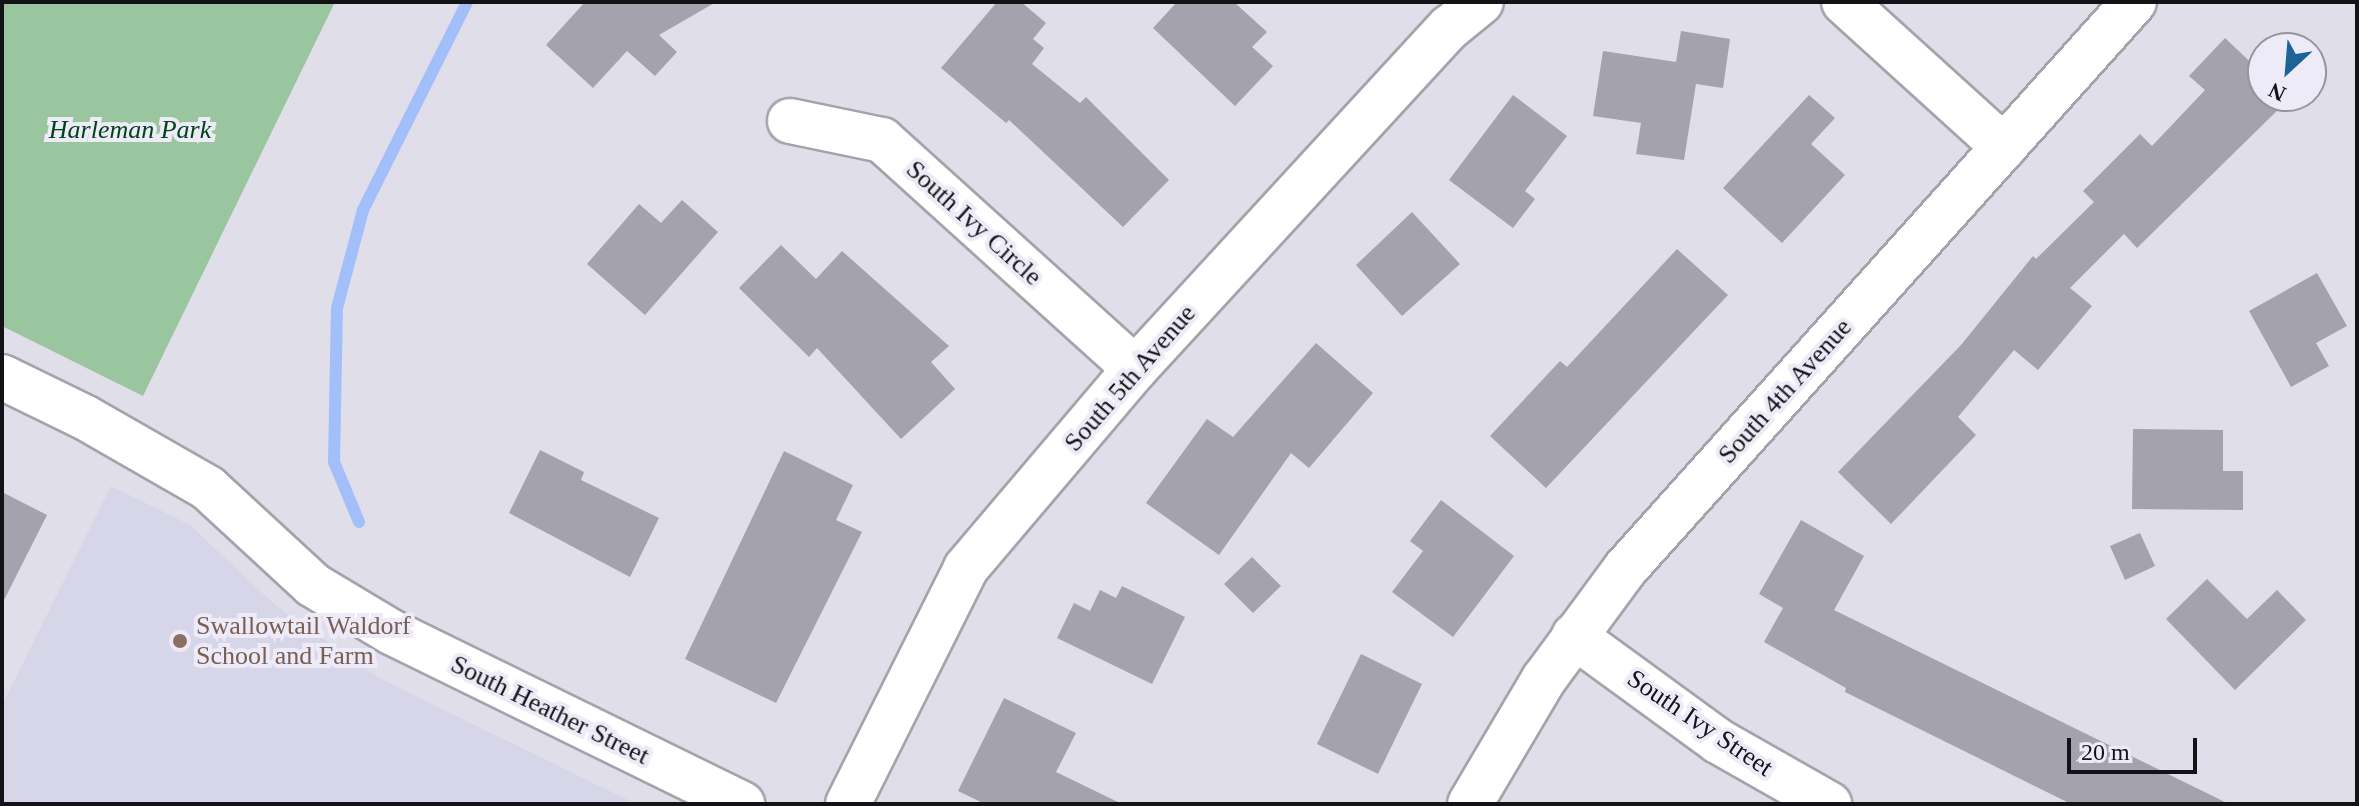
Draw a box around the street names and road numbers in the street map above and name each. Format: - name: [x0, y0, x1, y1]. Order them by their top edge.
- street label: South Ivy Circle: [900, 154, 1048, 292]
- street label: South 5th Avenue: [1057, 298, 1203, 458]
- street label: South 4th Avenue: [1711, 312, 1859, 470]
- street label: South Heather Street: [446, 649, 654, 771]
- street label: South Ivy Street: [1621, 663, 1779, 783]

